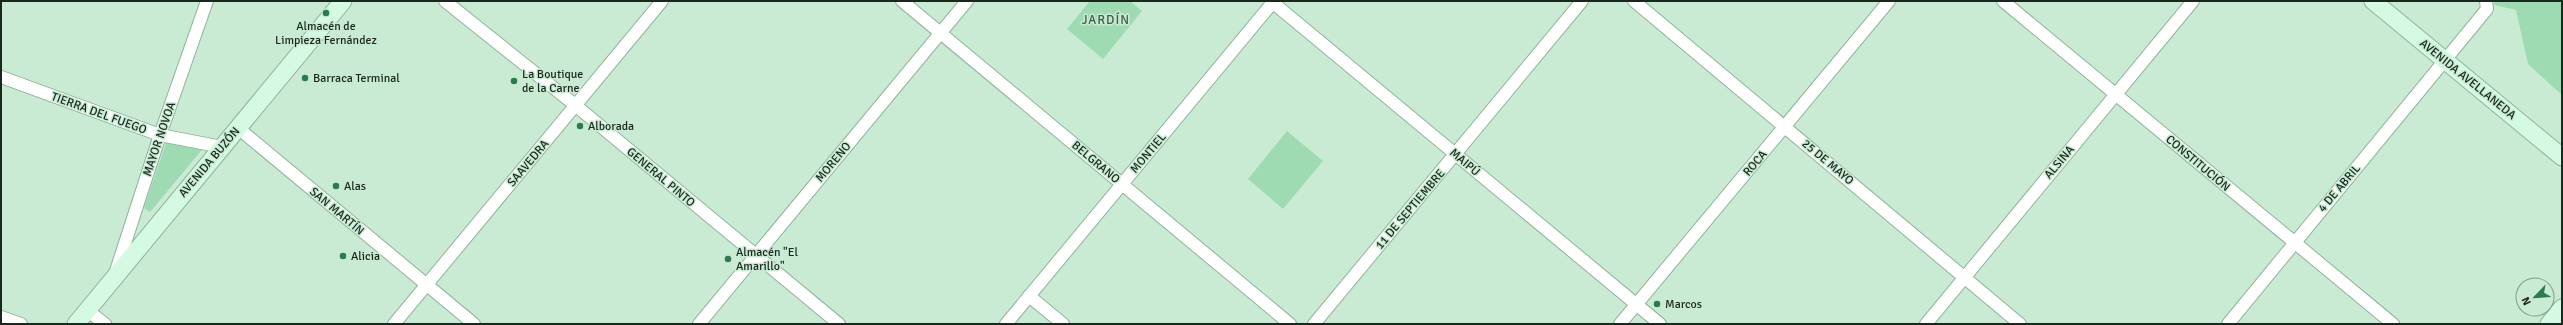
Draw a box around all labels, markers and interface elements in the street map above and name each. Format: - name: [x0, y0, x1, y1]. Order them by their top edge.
- marker: Almacén de Limpieza Fernández: [321, 8, 331, 18]
- district label: JARDÍN: [1082, 12, 1130, 28]
- place label: Almacén de Limpieza Fernández: [275, 19, 377, 48]
- street label: AVENIDA AVELLANEDA: [2416, 36, 2519, 123]
- place label: La Boutique de la Carne: [522, 67, 583, 96]
- place label: Barraca Terminal: [313, 71, 400, 86]
- marker: Barraca Terminal: [300, 73, 310, 83]
- marker: La Boutique de la Carne: [509, 76, 519, 86]
- street label: TIERRA DEL FUEGO: [49, 89, 149, 138]
- street label: MAYOR NOVOA: [140, 99, 179, 178]
- place label: Alborada: [588, 119, 634, 134]
- marker: Alborada: [575, 121, 585, 131]
- street label: AVENIDA BUZÓN: [176, 124, 243, 201]
- street label: MONTIEL: [1127, 130, 1170, 177]
- street label: CONSTITUCIÓN: [2162, 132, 2233, 195]
- street label: SAAVEDRA: [504, 136, 553, 190]
- street label: 25 DE MAYO: [1799, 136, 1857, 188]
- street label: BELGRANO: [1069, 138, 1123, 187]
- street label: MORENO: [812, 139, 855, 185]
- street label: ALSINA: [2041, 142, 2078, 182]
- street label: GENERAL PINTO: [623, 144, 698, 210]
- street label: MAIPÚ: [1446, 145, 1483, 180]
- street label: ROCA: [1740, 147, 1771, 179]
- street label: 4 DE ABRIL: [2315, 161, 2364, 215]
- street label: 11 DE SEPTIEMBRE: [1372, 166, 1448, 253]
- place label: Alas: [344, 179, 366, 194]
- marker: Alas: [331, 181, 341, 191]
- street label: SAN MARTÍN: [306, 184, 367, 238]
- place label: Almacén "El Amarillo": [736, 245, 799, 274]
- place label: Alicia: [351, 249, 380, 264]
- marker: Alicia: [338, 251, 348, 261]
- marker: Almacén "El Amarillo": [723, 254, 733, 264]
- north arrow: [2515, 277, 2555, 317]
- text: N: [2519, 295, 2534, 307]
- place label: Marcos: [1665, 297, 1702, 312]
- marker: Marcos: [1652, 299, 1662, 309]

